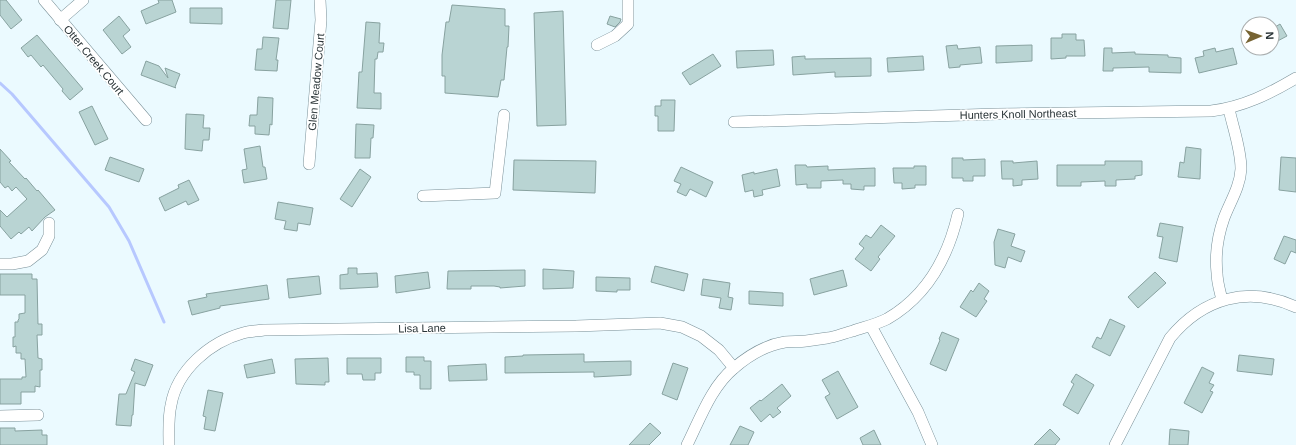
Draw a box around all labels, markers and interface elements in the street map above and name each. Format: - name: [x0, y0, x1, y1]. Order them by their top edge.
- north arrow: [1240, 16, 1280, 56]
- street label: Otter Creek Court: [62, 23, 126, 97]
- text: N: [1264, 31, 1276, 40]
- street label: Glen Meadow Court: [306, 33, 326, 131]
- street label: Hunters Knoll Northeast: [960, 107, 1076, 121]
- street label: Lisa Lane: [398, 322, 446, 334]

